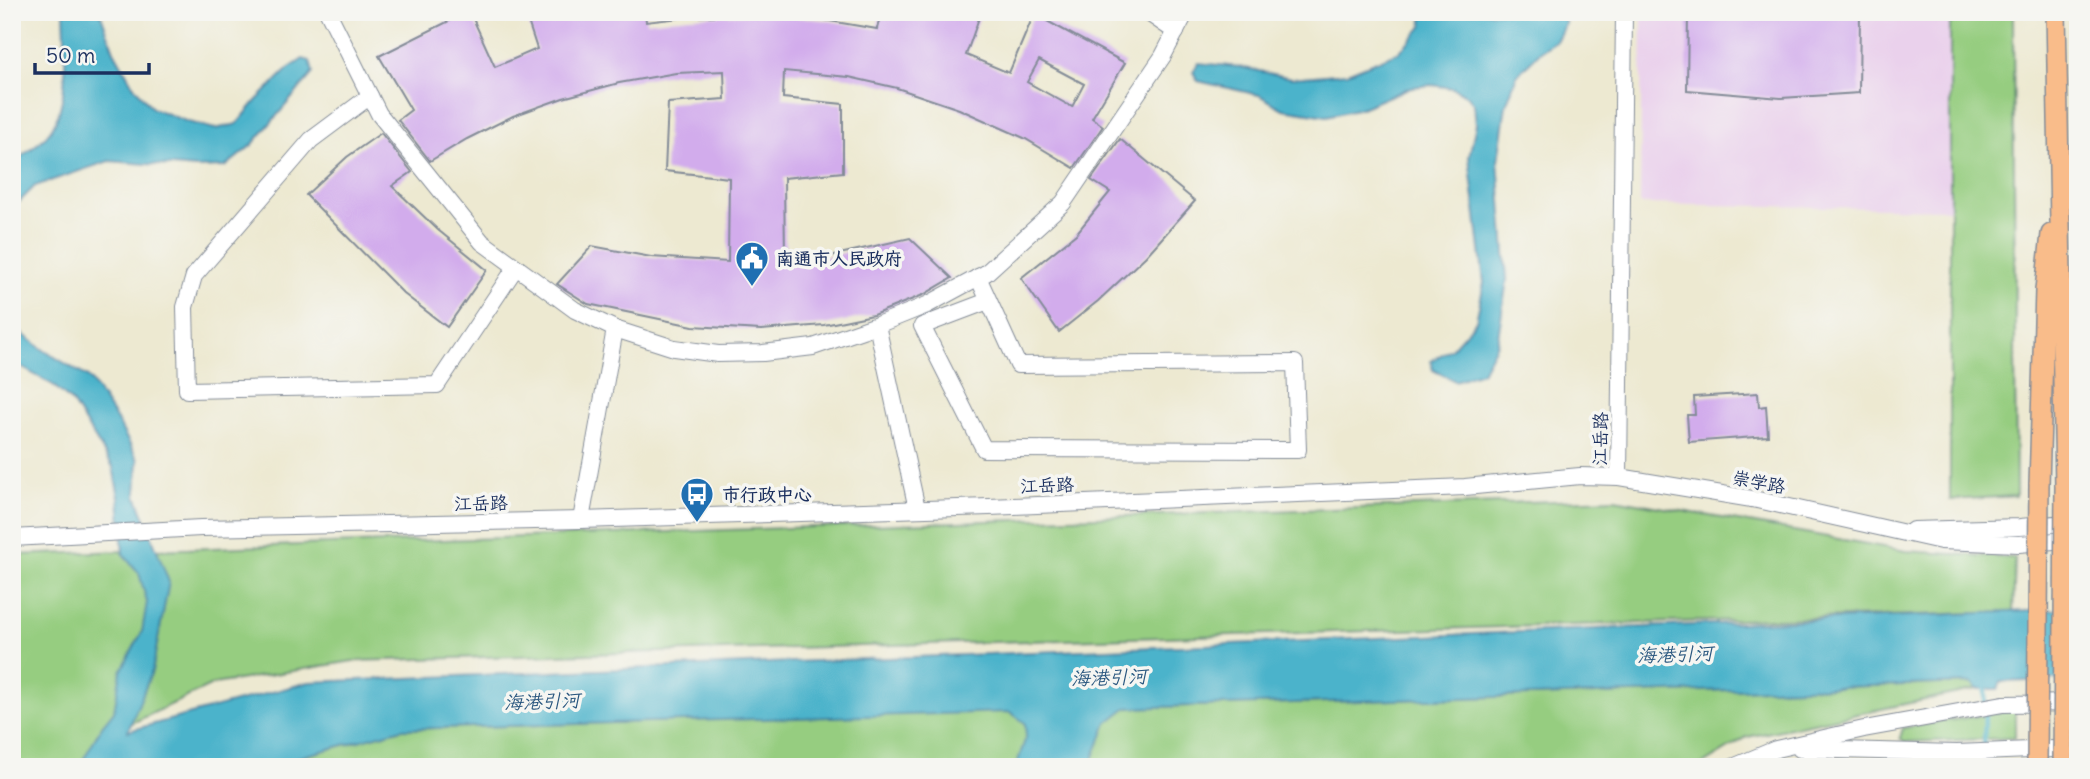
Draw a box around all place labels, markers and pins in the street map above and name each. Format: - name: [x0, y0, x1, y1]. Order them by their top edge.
- public building icon: 南通市人民政府: [733, 239, 771, 288]
- place label: 南通市人民政府: [776, 247, 902, 270]
- bus stop icon: 市行政中心: [678, 475, 716, 524]
- place label: 市行政中心: [722, 483, 812, 506]

